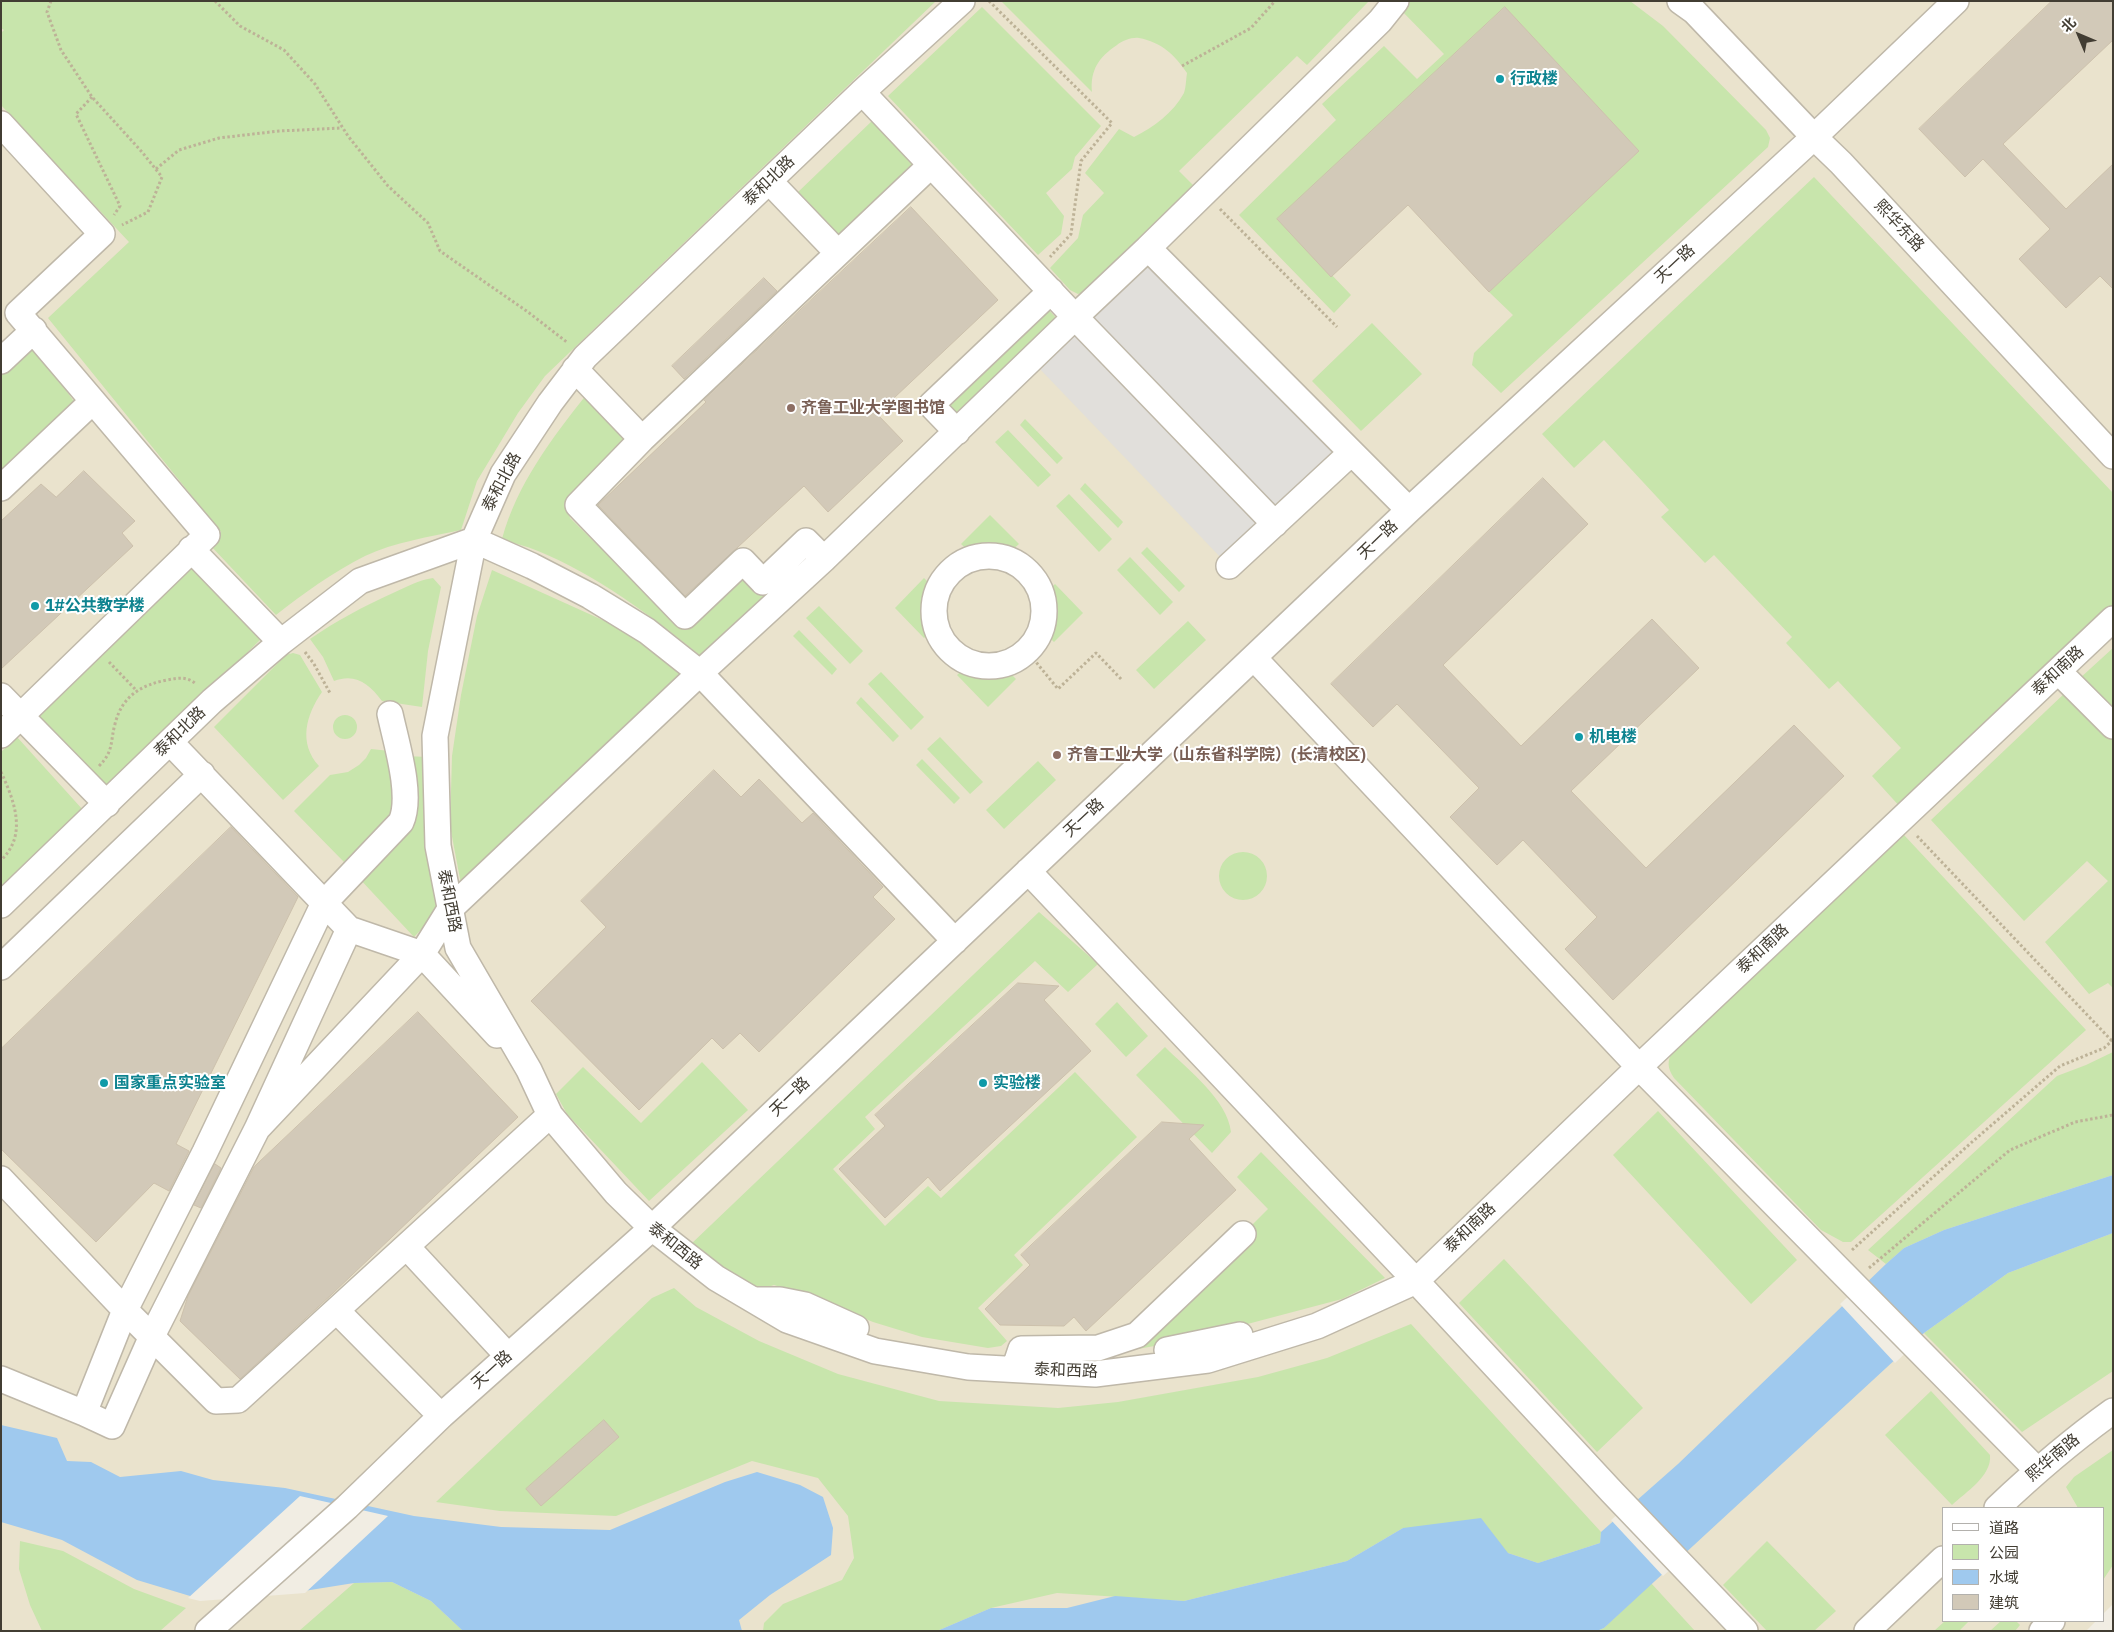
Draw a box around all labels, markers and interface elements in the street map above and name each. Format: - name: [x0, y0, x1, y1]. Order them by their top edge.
- north arrow: [2054, 10, 2104, 60]
- text: 北: [2057, 13, 2080, 36]
- place label: 行政楼: [1510, 69, 1558, 89]
- marker: 行政楼: [1494, 73, 1506, 85]
- street label: 泰和北路: [739, 152, 799, 210]
- street label: 熙华东路: [1870, 196, 1928, 256]
- street label: 天一路: [1651, 241, 1699, 287]
- place label: 齐鲁工业大学图书馆: [801, 398, 945, 418]
- marker: 齐鲁工业大学图书馆: [785, 402, 797, 414]
- street label: 泰和北路: [479, 449, 525, 515]
- street label: 天一路: [1354, 516, 1402, 564]
- place label: 1#公共教学楼: [45, 596, 145, 616]
- marker: 1#公共教学楼: [29, 600, 41, 612]
- street label: 泰和南路: [2028, 642, 2088, 700]
- street label: 泰和北路: [150, 703, 210, 761]
- place label: 机电楼: [1589, 727, 1637, 747]
- marker: 机电楼: [1573, 731, 1585, 743]
- place label: 齐鲁工业大学（山东省科学院）(长清校区): [1067, 745, 1366, 765]
- marker: 齐鲁工业大学（山东省科学院）(长清校区): [1051, 749, 1063, 761]
- street label: 天一路: [1060, 795, 1108, 841]
- street label: 泰和西路: [433, 868, 465, 934]
- street label: 泰和南路: [1733, 920, 1793, 978]
- place label: 国家重点实验室: [114, 1073, 226, 1093]
- street label: 天一路: [766, 1073, 814, 1121]
- place label: 实验楼: [993, 1073, 1041, 1093]
- marker: 国家重点实验室: [98, 1077, 110, 1089]
- marker: 实验楼: [977, 1077, 989, 1089]
- street label: 泰和南路: [1440, 1199, 1500, 1257]
- street label: 泰和西路: [644, 1218, 706, 1274]
- street label: 天一路: [468, 1347, 516, 1393]
- street label: 泰和西路: [1034, 1360, 1098, 1382]
- street label: 熙华南路: [2022, 1430, 2084, 1486]
- legend: [1942, 1507, 2104, 1622]
- text: 道路: [1989, 1518, 2019, 1537]
- text: 公园: [1989, 1543, 2019, 1562]
- text: 水域: [1989, 1568, 2019, 1587]
- text: 建筑: [1989, 1593, 2019, 1612]

